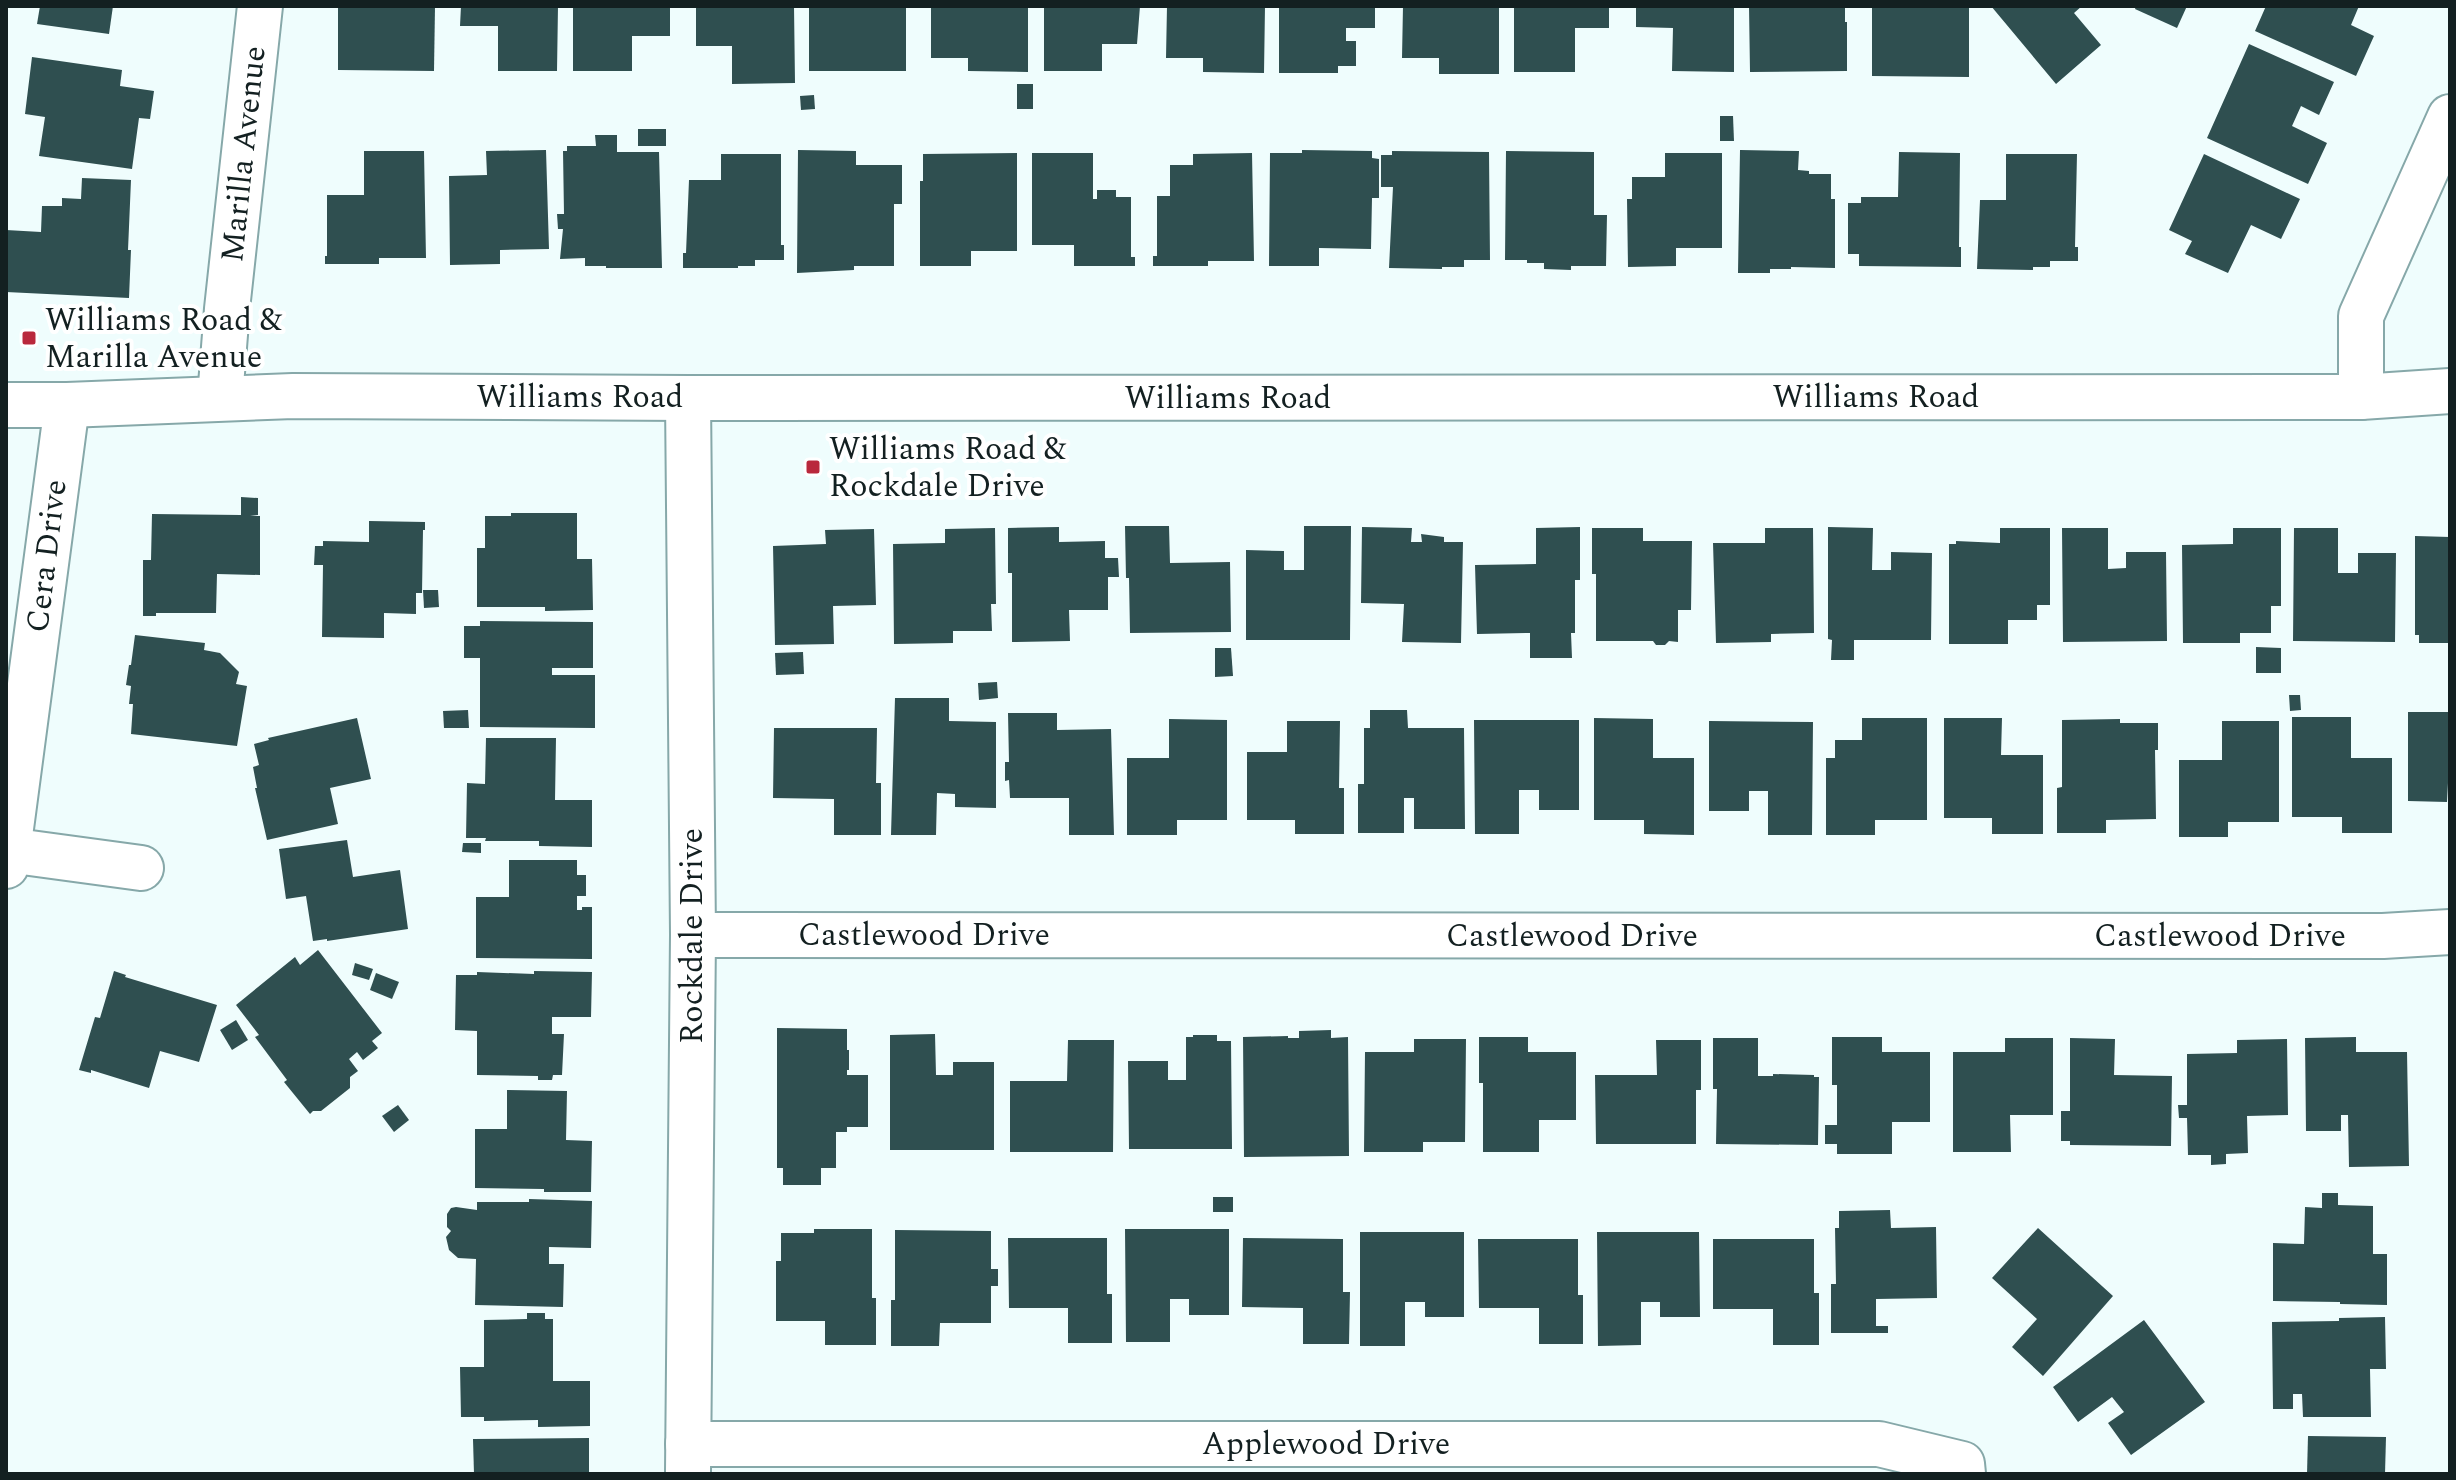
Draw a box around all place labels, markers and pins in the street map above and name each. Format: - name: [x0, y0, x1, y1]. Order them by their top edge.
- place label: Williams Road & Marilla Avenue: [45, 296, 283, 382]
- marker: Williams Road & Marilla Avenue: [20, 329, 38, 347]
- place label: Williams Road & Rockdale Drive: [829, 425, 1067, 511]
- marker: Williams Road & Rockdale Drive: [804, 458, 822, 476]

